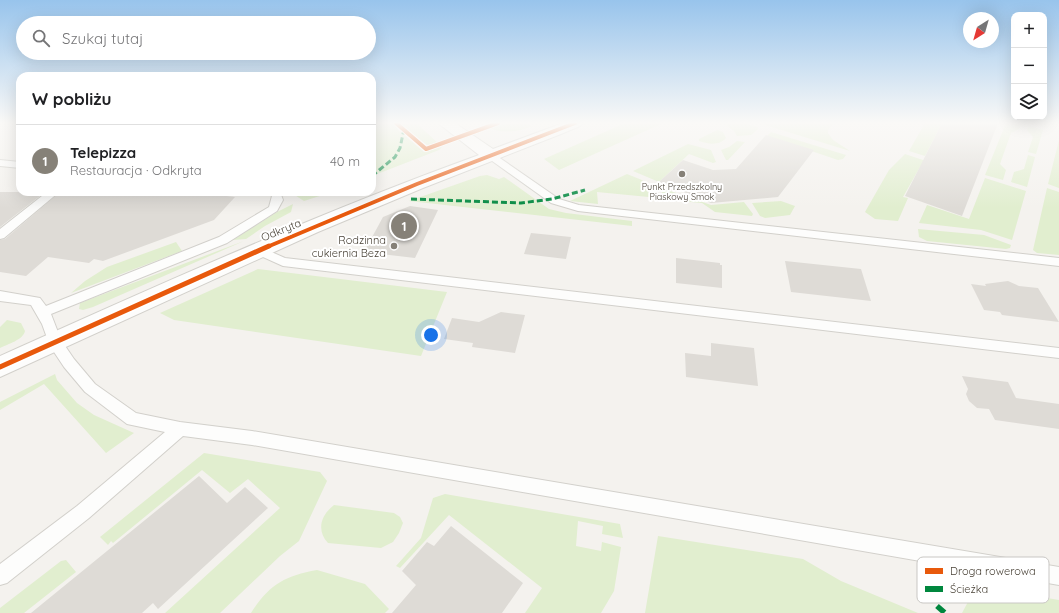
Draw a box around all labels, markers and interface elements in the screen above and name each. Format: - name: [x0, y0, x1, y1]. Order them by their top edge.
- north arrow: [963, 12, 999, 48]
- map controls: [1011, 12, 1047, 120]
- button: +: [1011, 12, 1047, 48]
- search box: [16, 16, 376, 60]
- icon: search: [30, 27, 52, 49]
- text: Szukaj tutaj: [62, 29, 143, 48]
- button: −: [1011, 48, 1047, 84]
- button: layers: [1011, 84, 1047, 120]
- text: W pobliżu: [32, 88, 112, 109]
- text: Telepizza: [70, 143, 136, 162]
- text: 1: [42, 153, 48, 169]
- text: 40 m: [330, 153, 360, 169]
- text: Restauracja · Odkryta: [70, 162, 202, 178]
- marker: Punkt Przedszkolny Piaskowy Smok: [677, 169, 687, 179]
- place label: Punkt Przedszkolny Piaskowy Smok: [642, 181, 722, 202]
- pin: 1: [391, 211, 417, 241]
- street label: Odkryta: [259, 216, 303, 244]
- place label: Rodzinna cukiernia Beza: [312, 233, 386, 260]
- marker: Rodzinna cukiernia Beza: [389, 241, 399, 251]
- your location: [421, 325, 441, 345]
- legend: [917, 557, 1049, 603]
- text: Droga rowerowa: [950, 564, 1036, 578]
- text: Ścieżka: [950, 582, 988, 596]

